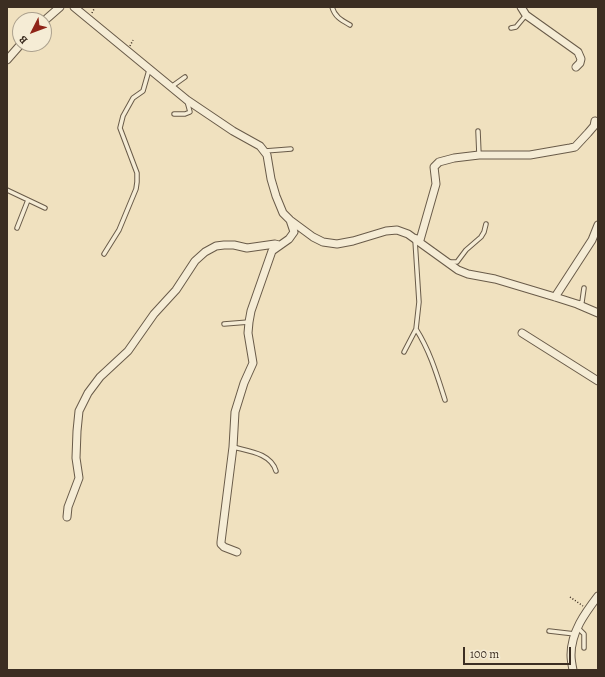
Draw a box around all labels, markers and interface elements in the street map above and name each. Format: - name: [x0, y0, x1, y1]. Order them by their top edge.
- north arrow: [12, 12, 52, 52]
- text: B: [16, 32, 31, 47]
- scale bar: [465, 639, 573, 665]
- text: 100 m: [470, 646, 499, 662]

